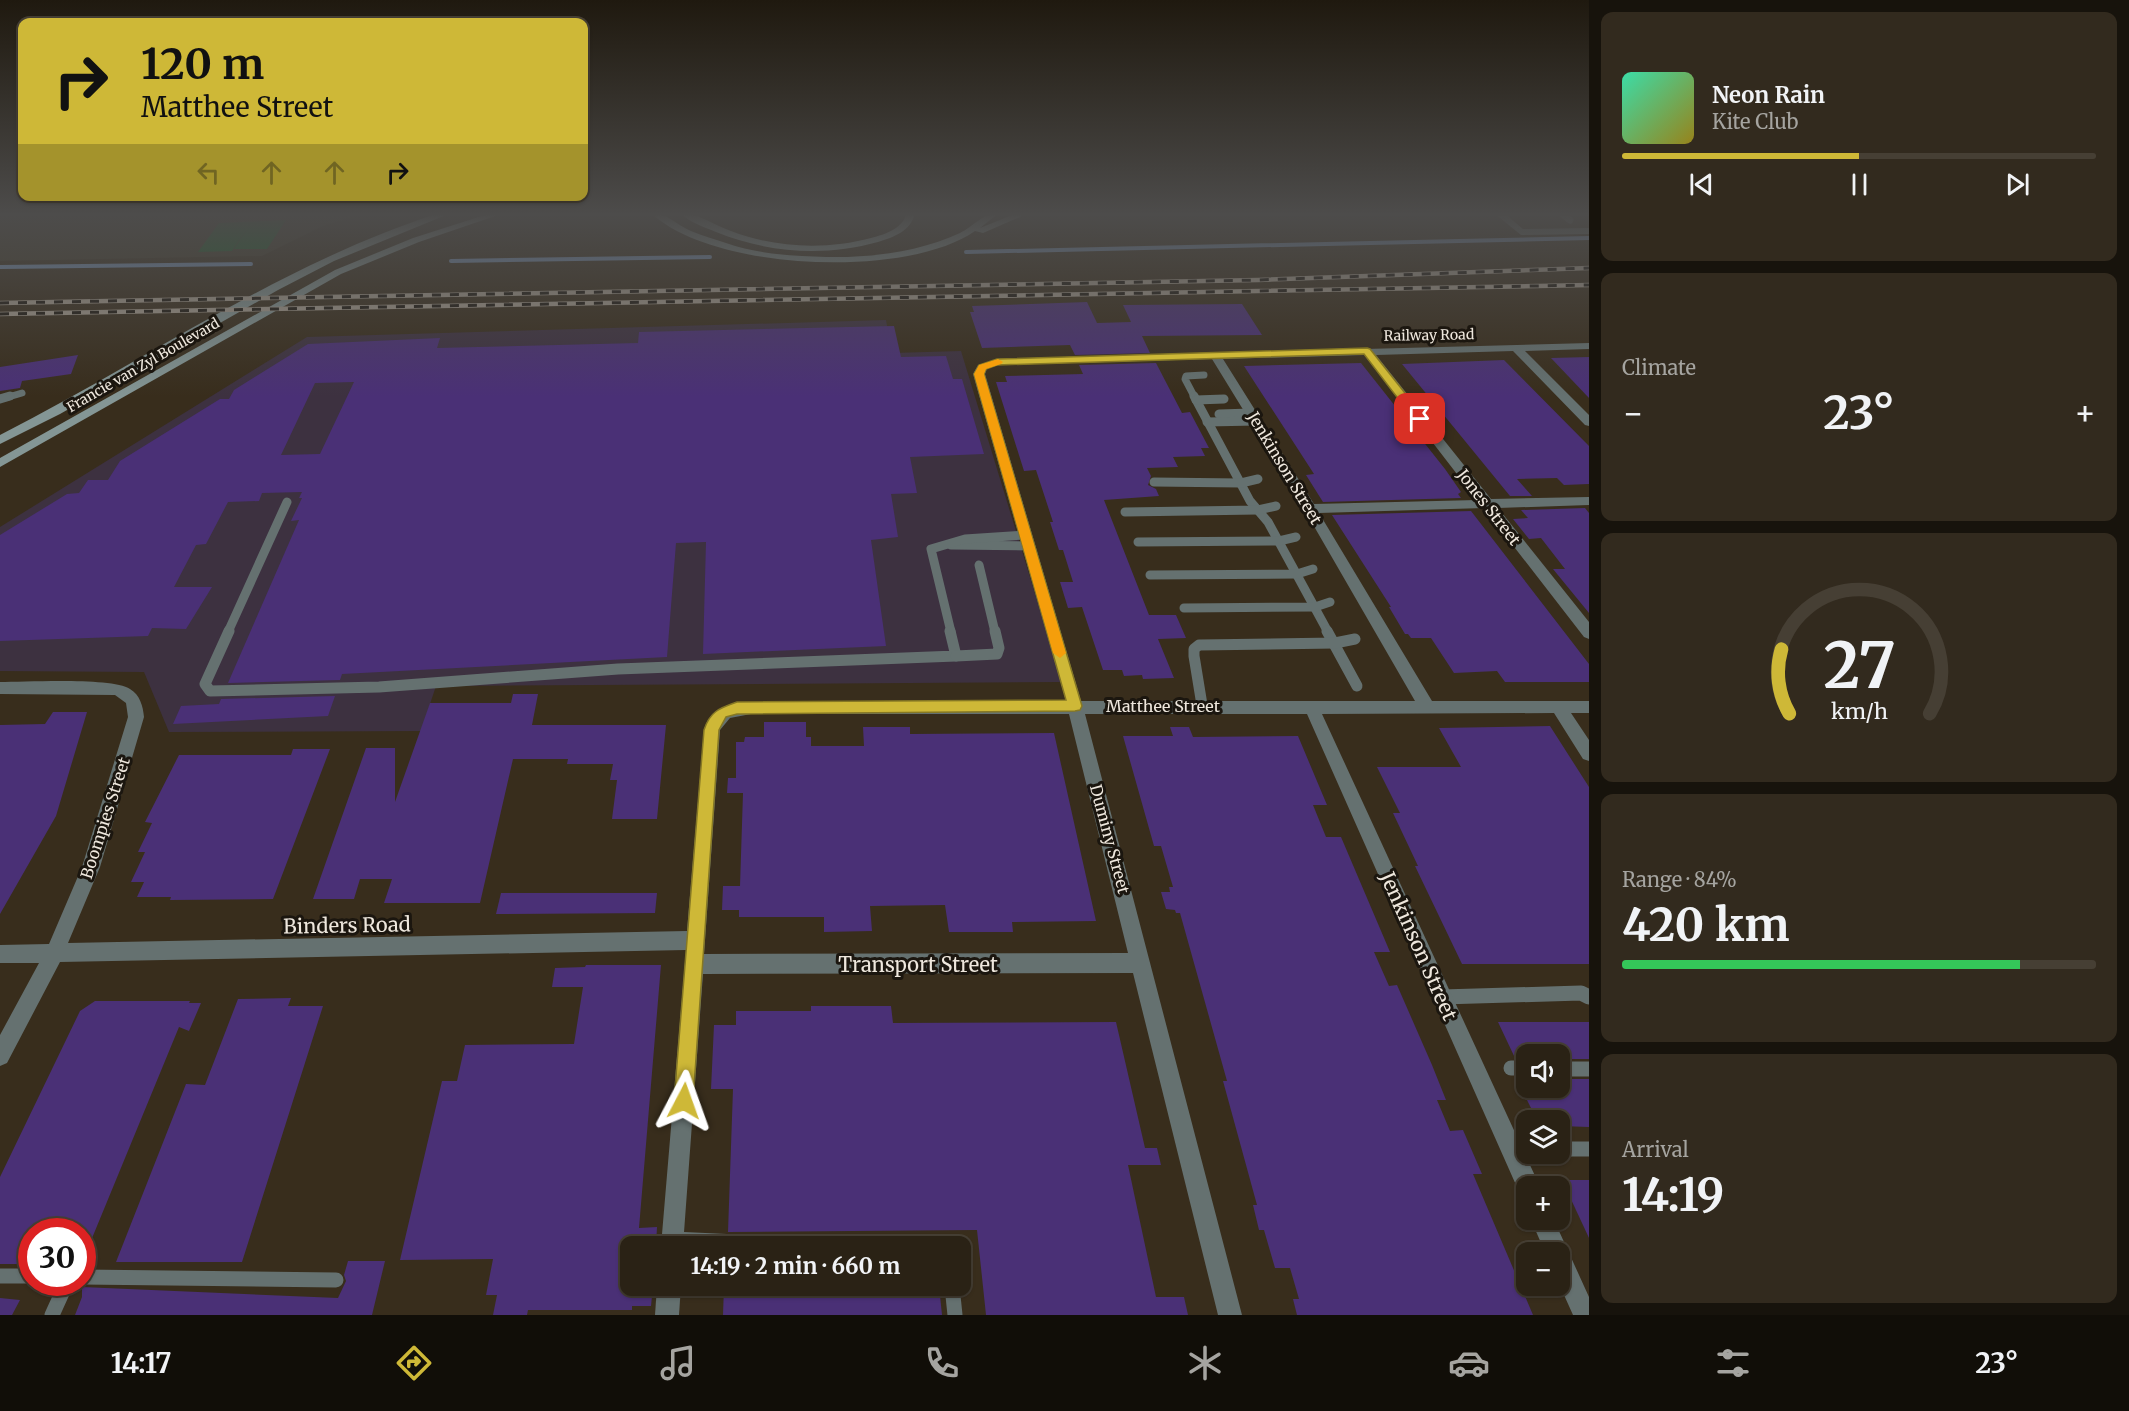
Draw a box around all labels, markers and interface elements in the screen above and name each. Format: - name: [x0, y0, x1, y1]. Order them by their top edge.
- text: 120 m: [141, 38, 264, 90]
- icon: right: [42, 42, 120, 120]
- text: Neon Rain: [1712, 81, 1825, 109]
- text: Matthee Street: [141, 90, 333, 124]
- text: Kite Club: [1712, 109, 1798, 134]
- icon: left: [192, 156, 225, 189]
- icon: ahead: [255, 156, 288, 189]
- icon: ahead: [318, 156, 351, 189]
- icon: right: [381, 156, 414, 189]
- icon: previous: [1685, 168, 1718, 201]
- icon: pause: [1843, 168, 1876, 201]
- icon: next: [2001, 168, 2034, 201]
- street label: Francie van Zyl Boulevard: [63, 314, 223, 416]
- street label: Railway Road: [1384, 325, 1475, 345]
- text: Climate: [1622, 355, 1696, 380]
- text: 23°: [1823, 385, 1895, 441]
- pin: [1394, 393, 1445, 444]
- text: −: [1622, 393, 1644, 434]
- text: +: [2074, 393, 2096, 434]
- icon: arrive: [1403, 402, 1436, 435]
- street label: Jenkinson Street: [1243, 407, 1327, 529]
- street label: Jones Street: [1452, 464, 1525, 550]
- text: 27: [1823, 628, 1895, 706]
- street label: Matthee Street: [1106, 696, 1221, 716]
- text: km/h: [1831, 699, 1887, 726]
- street label: Boompies Street: [76, 754, 134, 881]
- street label: Duminy Street: [1086, 782, 1134, 897]
- street label: Jenkinson Street: [1375, 867, 1463, 1024]
- text: Range · 84%: [1622, 867, 1737, 892]
- text: 420 km: [1622, 897, 1789, 953]
- street label: Binders Road: [283, 911, 411, 939]
- street label: Transport Street: [838, 952, 998, 977]
- map controls: [1516, 1044, 1570, 1296]
- button: sound: [1516, 1044, 1570, 1098]
- position arrow: [652, 1069, 716, 1133]
- button: layers: [1516, 1110, 1570, 1164]
- text: Arrival: [1622, 1137, 1689, 1162]
- text: 14:19: [1622, 1167, 1724, 1223]
- button: +: [1516, 1176, 1570, 1230]
- speed limit sign: 30: [18, 1218, 96, 1296]
- button: −: [1516, 1242, 1570, 1296]
- text: 14:19 · 2 min · 660 m: [691, 1252, 900, 1280]
- icon: directions: [393, 1342, 435, 1384]
- icon: music: [657, 1342, 699, 1384]
- icon: phone: [921, 1342, 963, 1384]
- icon: climate: [1184, 1342, 1226, 1384]
- icon: car: [1448, 1342, 1490, 1384]
- icon: filters: [1712, 1342, 1754, 1384]
- text: 14:17: [111, 1346, 172, 1380]
- text: 23°: [1975, 1346, 2018, 1380]

